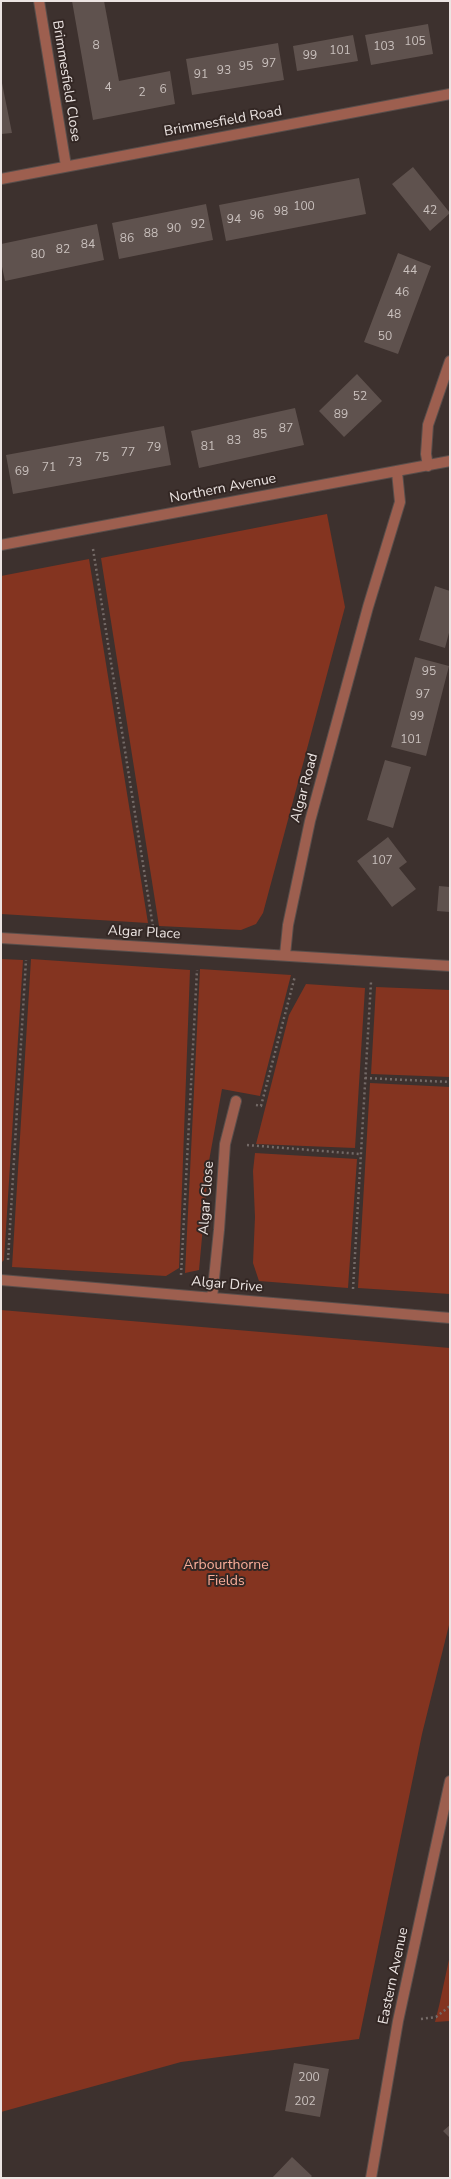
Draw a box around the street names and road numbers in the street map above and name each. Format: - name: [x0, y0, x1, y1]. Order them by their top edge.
- street label: Brimmesfield Close: [48, 19, 84, 143]
- street label: Brimmesfield Road: [163, 103, 283, 141]
- street label: Northern Avenue: [168, 470, 278, 508]
- street label: Algar Road: [288, 751, 322, 825]
- street label: Algar Place: [107, 923, 181, 943]
- street label: Algar Close: [196, 1161, 218, 1235]
- street label: Algar Drive: [191, 1274, 263, 1296]
- street label: Eastern Avenue: [376, 1926, 412, 2026]

